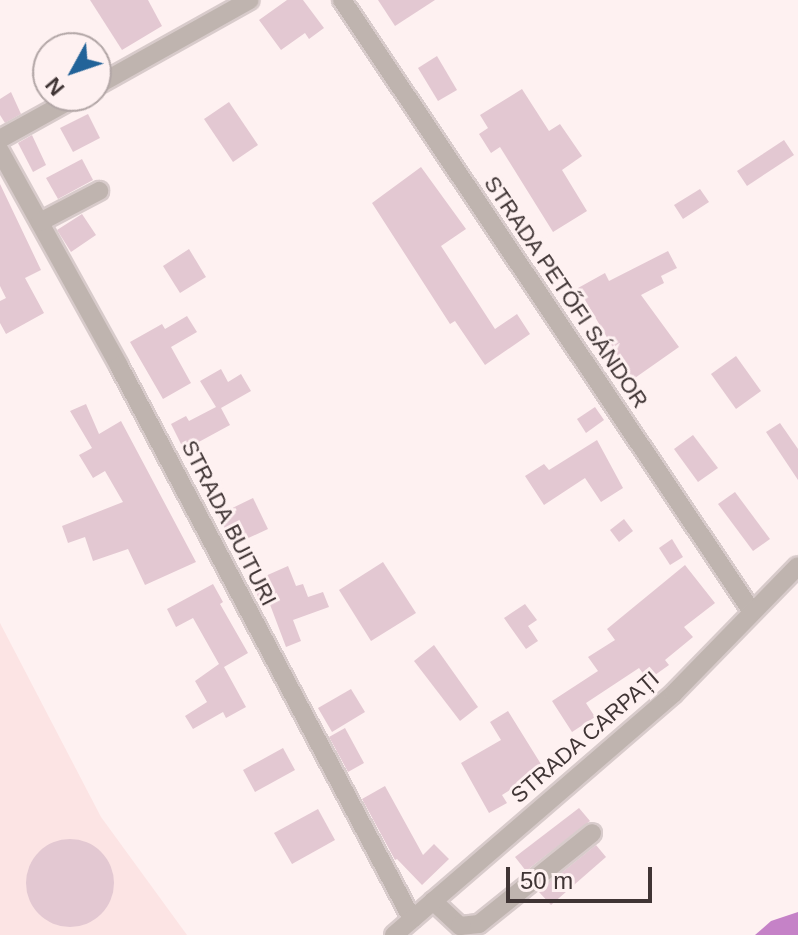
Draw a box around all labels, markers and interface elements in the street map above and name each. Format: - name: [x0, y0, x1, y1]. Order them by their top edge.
- north arrow: [32, 32, 112, 112]
- text: N: [40, 72, 69, 101]
- street label: STRADA PETŐFI SÁNDOR: [478, 171, 654, 413]
- street label: STRADA BUITURI: [176, 435, 282, 611]
- street label: STRADA CARPAȚI: [505, 665, 665, 809]
- scale bar: [510, 851, 656, 901]
- text: 50 m: [520, 867, 573, 894]

